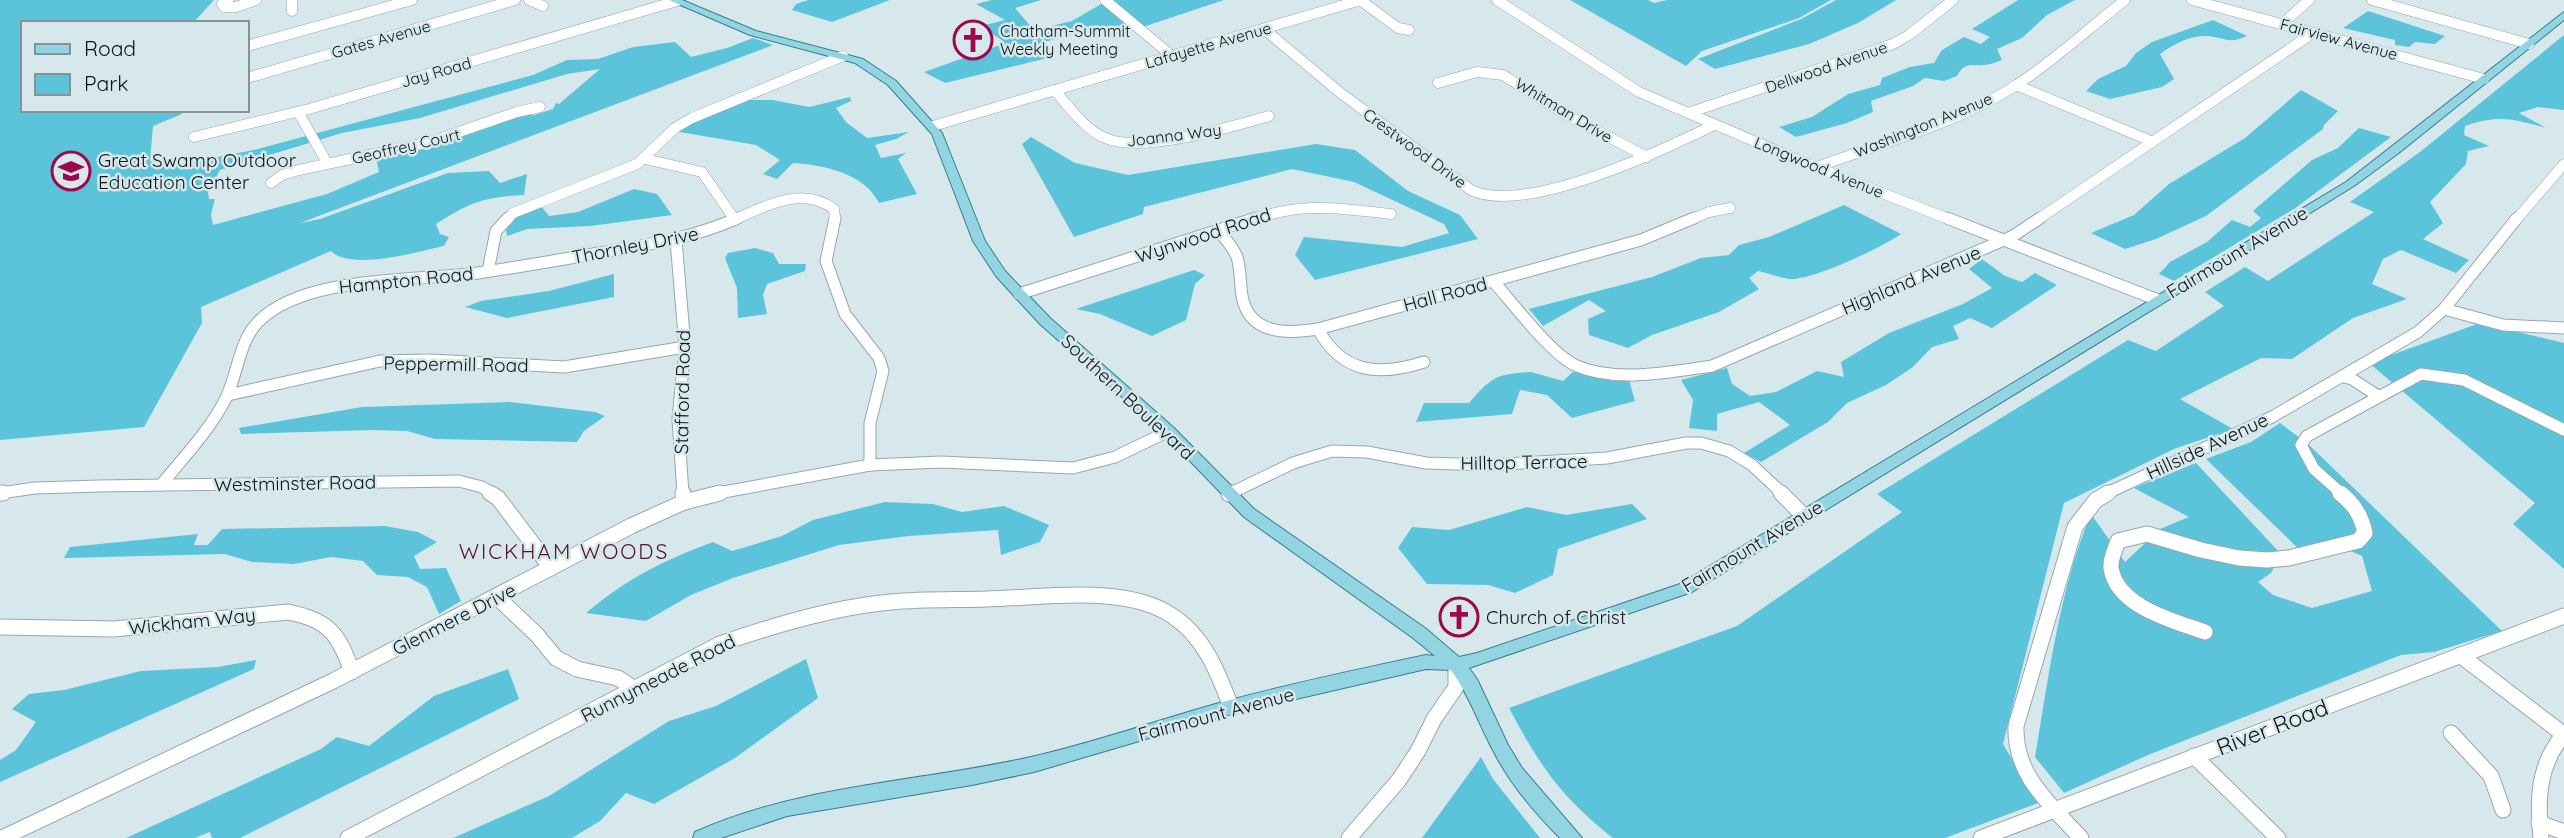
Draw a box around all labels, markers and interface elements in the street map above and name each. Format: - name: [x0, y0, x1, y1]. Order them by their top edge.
- street label: Fairview Avenue: [2278, 14, 2400, 64]
- street label: Gates Avenue: [329, 15, 433, 63]
- street label: Lafayette Avenue: [1142, 17, 1274, 73]
- church icon: Chatham-Summit Weekly Meeting: [952, 19, 994, 61]
- legend: [21, 21, 248, 112]
- place label: Chatham-Summit Weekly Meeting: [1000, 21, 1130, 59]
- text: Road: [84, 35, 136, 61]
- street label: Dellwood Avenue: [1762, 37, 1890, 97]
- street label: Jay Road: [399, 52, 473, 92]
- text: Park: [84, 70, 128, 96]
- street label: Whitman Drive: [1512, 73, 1616, 147]
- street label: Washington Avenue: [1851, 88, 1995, 162]
- street label: Crestwood Drive: [1359, 104, 1471, 192]
- street label: Joanna Way: [1126, 119, 1222, 151]
- street label: Geoffrey Court: [350, 124, 462, 168]
- street label: Longwood Avenue: [1751, 132, 1887, 202]
- place label: Great Swamp Outdoor Education Center: [98, 148, 297, 194]
- school or university icon: Great Swamp Outdoor Education Center: [50, 150, 92, 192]
- street label: Fairmount Avenue: [2162, 200, 2312, 304]
- street label: Wynwood Road: [1132, 202, 1274, 268]
- street label: Thornley Drive: [570, 221, 700, 269]
- street label: Highland Avenue: [1838, 240, 1984, 320]
- street label: Hampton Road: [338, 261, 474, 299]
- street label: Hall Road: [1400, 271, 1490, 317]
- street label: Southern Boulevard: [1056, 329, 1200, 465]
- street label: Stafford Road: [669, 330, 695, 454]
- street label: Peppermill Road: [383, 351, 529, 377]
- street label: Hillside Avenue: [2142, 407, 2272, 485]
- street label: Hilltop Terrace: [1460, 449, 1588, 475]
- street label: Westminster Road: [214, 470, 376, 496]
- street label: Fairmount Avenue: [1677, 494, 1827, 598]
- district label: WICKHAM WOODS: [459, 538, 669, 564]
- street label: Glenmere Drive: [388, 578, 520, 660]
- church icon: Church of Christ: [1438, 596, 1480, 638]
- street label: Wickham Way: [127, 602, 257, 640]
- place label: Church of Christ: [1486, 605, 1626, 629]
- street label: Runnymeade Road: [577, 629, 739, 727]
- street label: Fairmount Avenue: [1135, 682, 1297, 746]
- street label: River Road: [2212, 692, 2332, 762]

